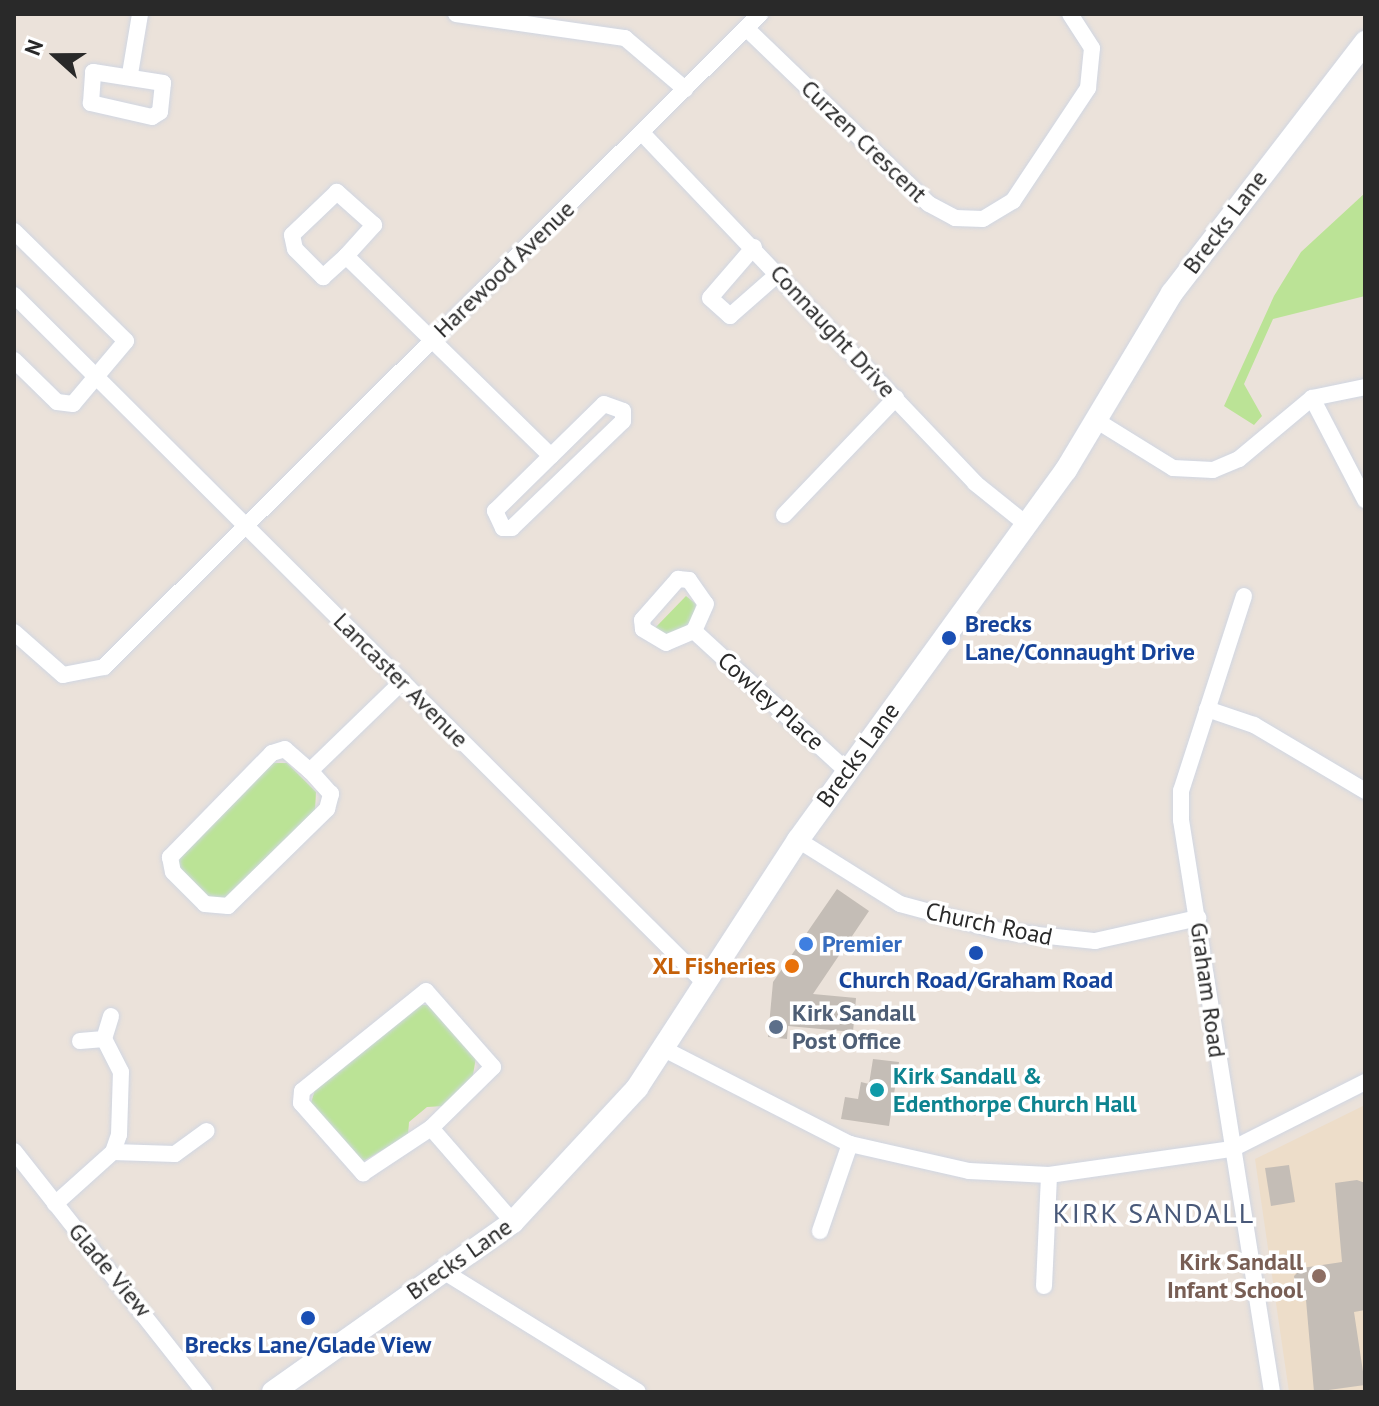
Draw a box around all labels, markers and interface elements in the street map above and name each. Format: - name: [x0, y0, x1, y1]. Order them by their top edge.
- north arrow: [16, 16, 96, 96]
- text: N: [18, 36, 49, 59]
- street label: Curzen Crescent: [795, 74, 933, 208]
- street label: Brecks Lane: [1177, 165, 1273, 279]
- street label: Harewood Avenue: [427, 194, 581, 344]
- street label: Connaught Drive: [764, 259, 902, 403]
- street label: Lancaster Avenue: [327, 606, 475, 754]
- place label: Brecks Lane/Connaught Drive: [965, 610, 1195, 666]
- marker: Brecks Lane/Connaught Drive: [940, 629, 958, 647]
- street label: Cowley Place: [712, 645, 830, 757]
- street label: Brecks Lane: [810, 697, 906, 813]
- street label: Church Road: [923, 896, 1055, 952]
- street label: Graham Road: [1184, 920, 1232, 1060]
- place label: Premier: [822, 930, 902, 958]
- marker: Premier: [797, 935, 815, 953]
- marker: Church Road/Graham Road: [967, 944, 985, 962]
- place label: XL Fisheries: [651, 952, 776, 980]
- marker: XL Fisheries: [783, 957, 801, 975]
- place label: Church Road/Graham Road: [839, 966, 1113, 994]
- place label: Kirk Sandall Post Office: [792, 999, 916, 1055]
- marker: Kirk Sandall Post Office: [767, 1018, 785, 1036]
- place label: Kirk Sandall & Edenthorpe Church Hall: [893, 1062, 1137, 1118]
- marker: Kirk Sandall & Edenthorpe Church Hall: [868, 1081, 886, 1099]
- district label: KIRK SANDALL: [1052, 1196, 1256, 1230]
- street label: Brecks Lane: [401, 1212, 517, 1306]
- street label: Glade View: [62, 1217, 158, 1323]
- place label: Kirk Sandall Infant School: [1167, 1248, 1303, 1304]
- marker: Kirk Sandall Infant School: [1310, 1267, 1328, 1285]
- marker: Brecks Lane/Glade View: [299, 1309, 317, 1327]
- place label: Brecks Lane/Glade View: [184, 1331, 432, 1359]

